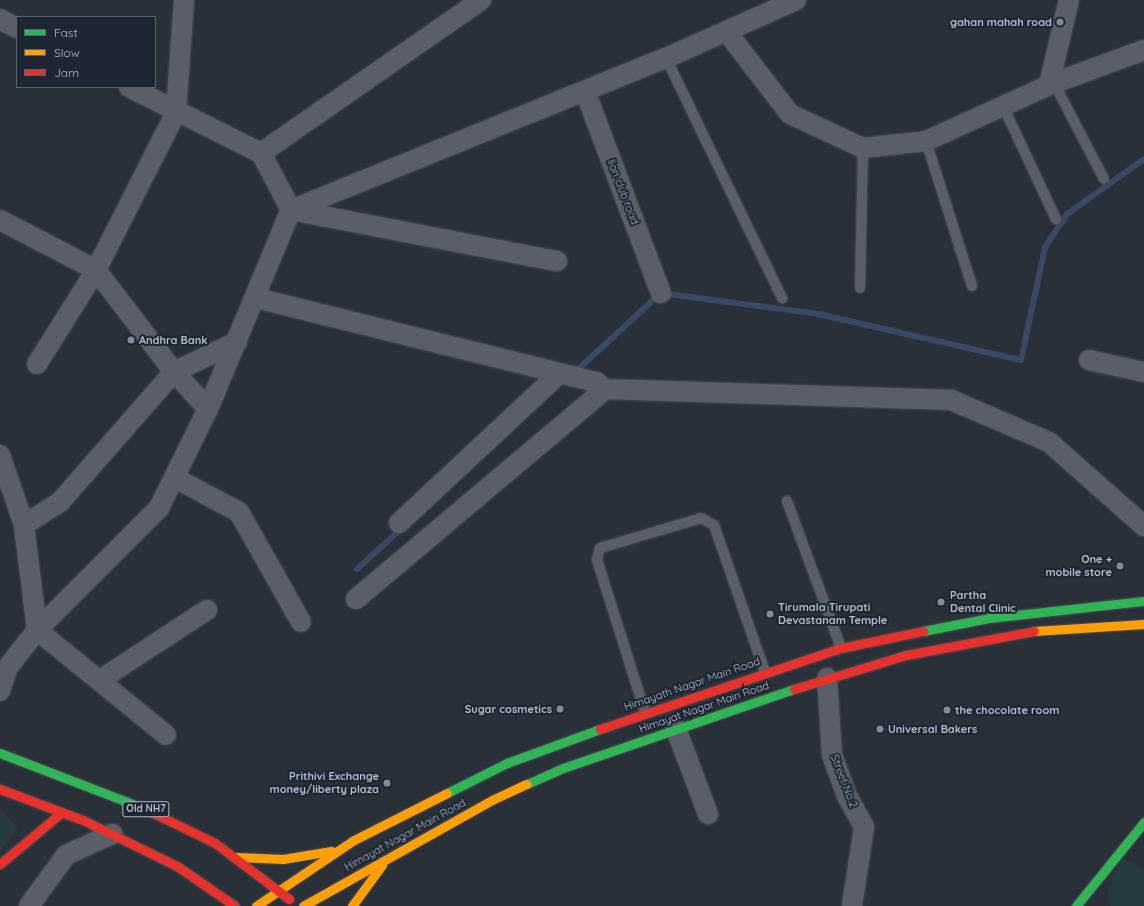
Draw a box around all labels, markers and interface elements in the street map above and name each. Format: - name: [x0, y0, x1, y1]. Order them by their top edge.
- place label: gahan mahah road: [950, 15, 1052, 29]
- legend: [16, 16, 156, 88]
- marker: gahan mahah road: [1055, 17, 1065, 27]
- text: Fast: [54, 25, 78, 40]
- text: Slow: [54, 45, 80, 60]
- text: Jam: [54, 65, 79, 80]
- street label: lion club road: [604, 157, 642, 227]
- place label: Andhra Bank: [139, 333, 207, 347]
- marker: Andhra Bank: [126, 335, 136, 345]
- place label: One + mobile store: [1045, 553, 1112, 579]
- marker: One + mobile store: [1115, 561, 1125, 571]
- place label: Partha Dental Clinic: [950, 589, 1016, 615]
- marker: Partha Dental Clinic: [935, 596, 947, 608]
- place label: Tirumala Tirupati Devastanam Temple: [778, 601, 887, 627]
- marker: Tirumala Tirupati Devastanam Temple: [765, 609, 775, 619]
- street label: Himayath Nagar Main Road: [622, 654, 762, 714]
- street label: Himayat Nagar Main Road: [637, 678, 771, 736]
- place label: Sugar cosmetics: [465, 702, 552, 716]
- place label: the chocolate room: [955, 703, 1059, 717]
- marker: Sugar cosmetics: [555, 704, 565, 714]
- marker: the chocolate room: [942, 705, 952, 715]
- place label: Universal Bakers: [888, 722, 977, 736]
- marker: Universal Bakers: [875, 724, 885, 734]
- street label: Street No.2: [828, 753, 860, 809]
- place label: Prithivi Exchange money/liberty plaza: [270, 770, 379, 796]
- marker: Prithivi Exchange money/liberty plaza: [382, 778, 392, 788]
- street label: Himayat Nagar Main Road: [342, 796, 468, 874]
- road number: Old NH7: [122, 801, 170, 817]

